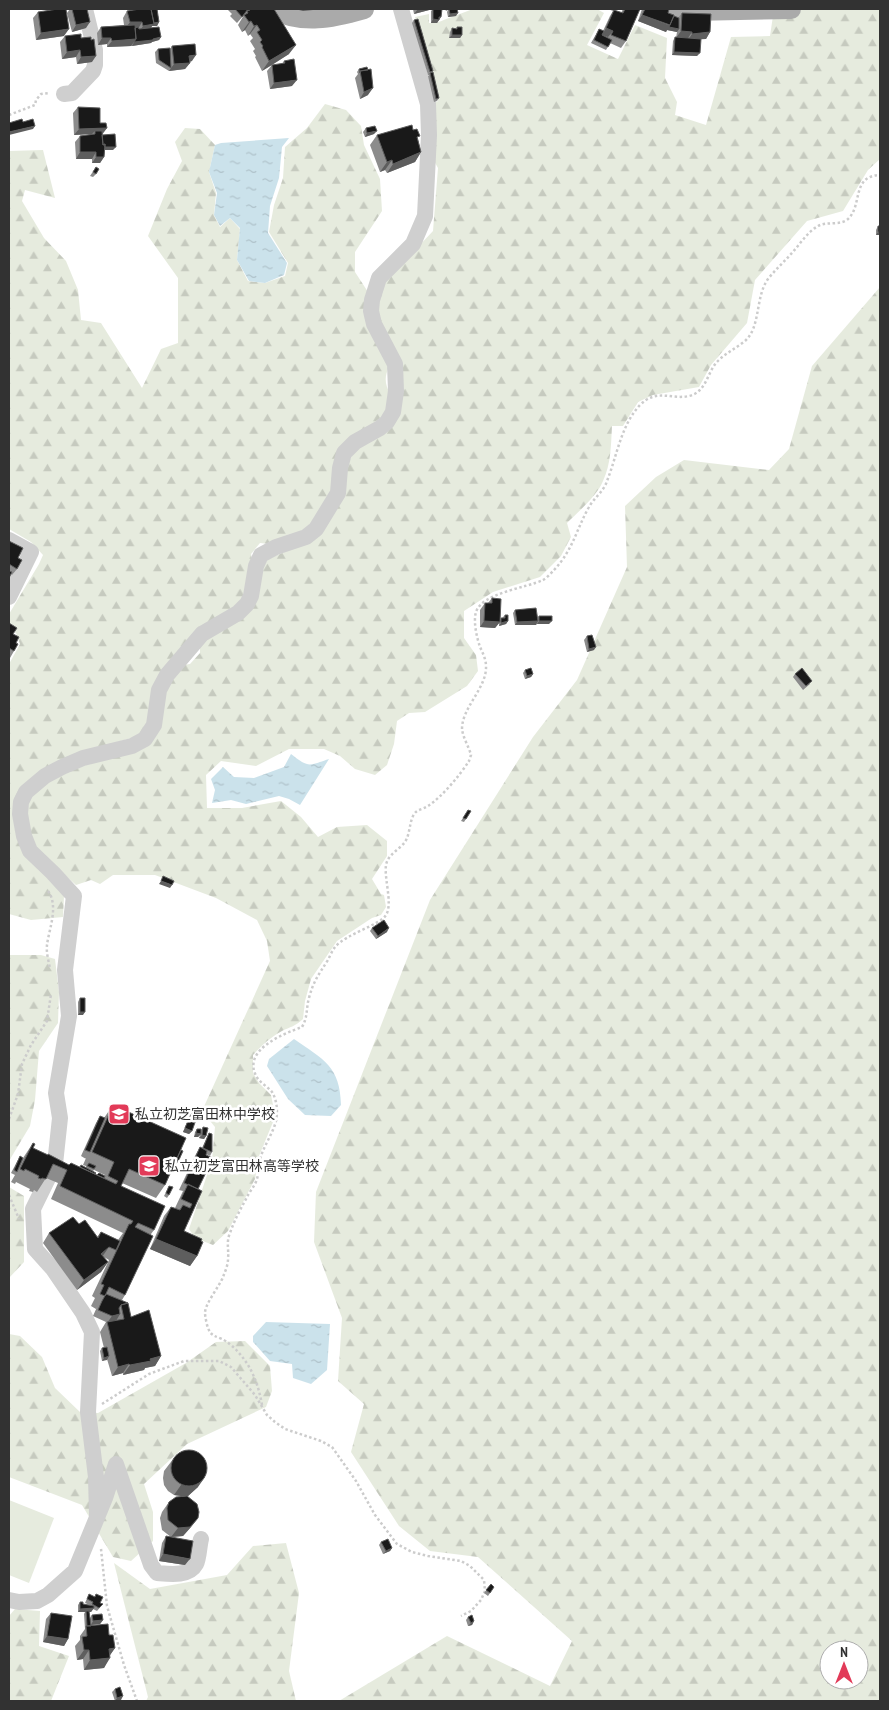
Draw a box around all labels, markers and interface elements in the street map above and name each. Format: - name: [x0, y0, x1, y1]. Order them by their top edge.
- school or university icon: 私立初芝富田林中学校: [107, 1102, 131, 1126]
- place label: 私立初芝富田林中学校: [135, 1105, 275, 1123]
- school or university icon: 私立初芝富田林高等学校: [137, 1154, 161, 1178]
- place label: 私立初芝富田林高等学校: [165, 1157, 319, 1175]
- north arrow: [819, 1640, 869, 1690]
- text: N: [840, 1643, 848, 1661]

